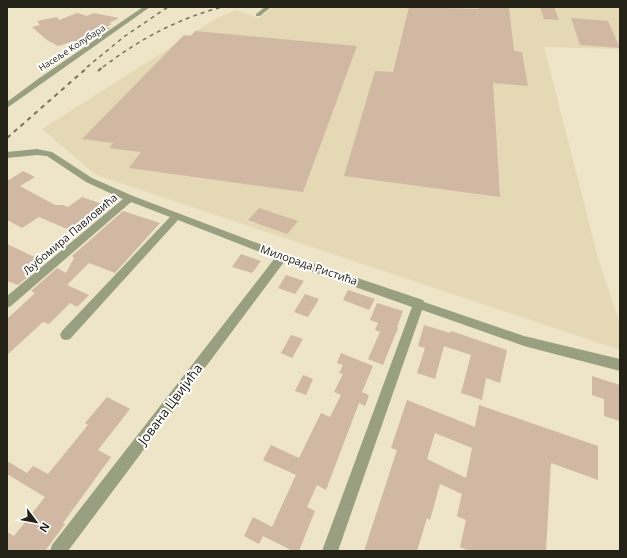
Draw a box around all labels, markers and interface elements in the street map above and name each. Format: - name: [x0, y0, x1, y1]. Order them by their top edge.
- street label: Насеље Колубара: [36, 21, 108, 74]
- street label: Љубомира Павловића: [19, 190, 120, 278]
- street label: Милорада Ристића: [259, 241, 360, 288]
- street label: Јована Цвијића: [132, 360, 206, 450]
- north arrow: [16, 502, 56, 542]
- text: N: [36, 520, 54, 535]

